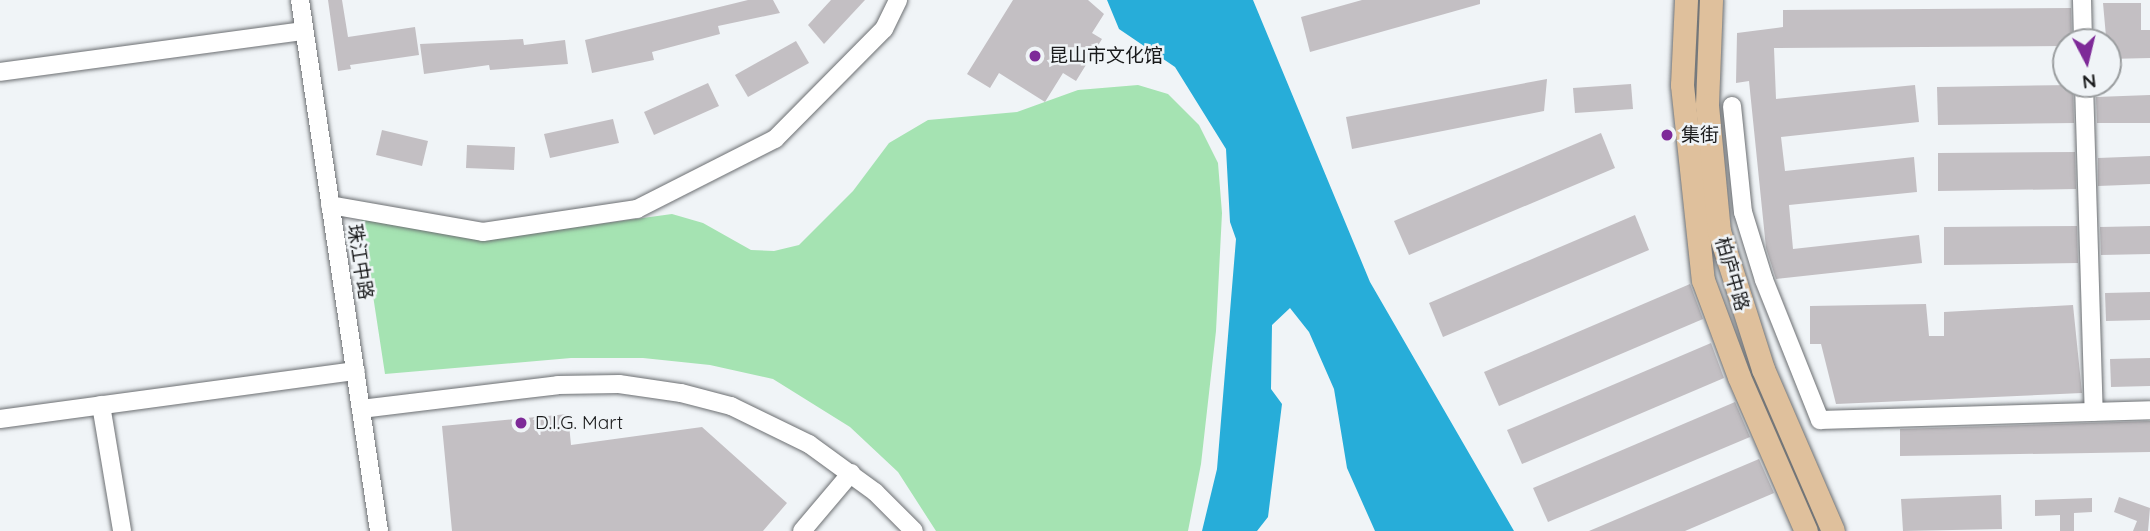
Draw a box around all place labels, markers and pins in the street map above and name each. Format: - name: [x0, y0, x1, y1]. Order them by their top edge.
- place label: 昆山市文化馆: [1049, 45, 1163, 67]
- marker: 昆山市文化馆: [1027, 48, 1043, 64]
- place label: 集街: [1681, 124, 1719, 146]
- marker: 集街: [1659, 127, 1675, 143]
- place label: D.I.G. Mart: [535, 412, 623, 434]
- marker: D.I.G. Mart: [513, 415, 529, 431]

